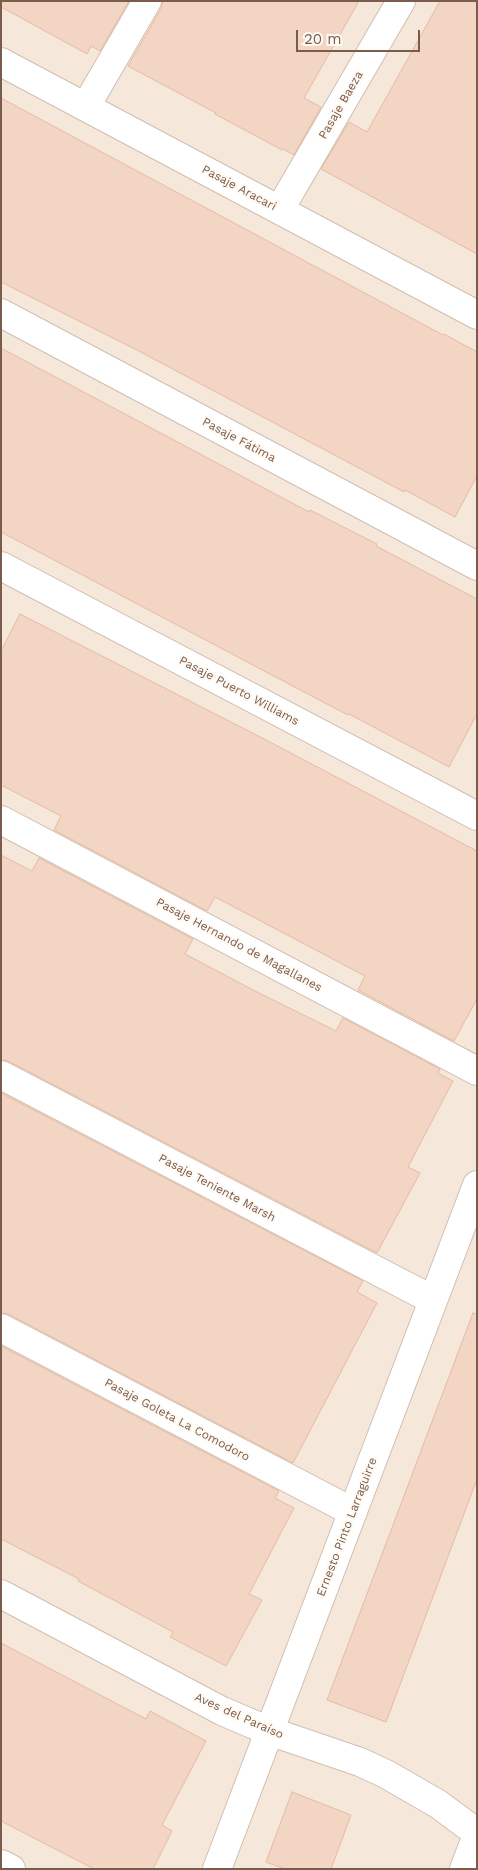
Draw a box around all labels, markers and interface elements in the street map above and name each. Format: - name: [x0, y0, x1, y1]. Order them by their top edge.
- scale bar: [298, 20, 422, 52]
- text: 20 m: [304, 30, 342, 48]
- street label: Pasaje Baeza: [316, 68, 366, 142]
- street label: Pasaje Aracari: [199, 162, 279, 214]
- street label: Pasaje Fátima: [200, 415, 278, 465]
- street label: Pasaje Puerto Williams: [177, 653, 301, 729]
- street label: Pasaje Hernando de Magallanes: [154, 895, 324, 995]
- street label: Pasaje Teniente Marsh: [156, 1151, 278, 1225]
- street label: Pasaje Goleta La Comodoro: [102, 1376, 252, 1464]
- street label: Ernesto Pinto Larraguirre: [314, 1456, 380, 1598]
- street label: Aves del Paraíso: [192, 1690, 286, 1742]

